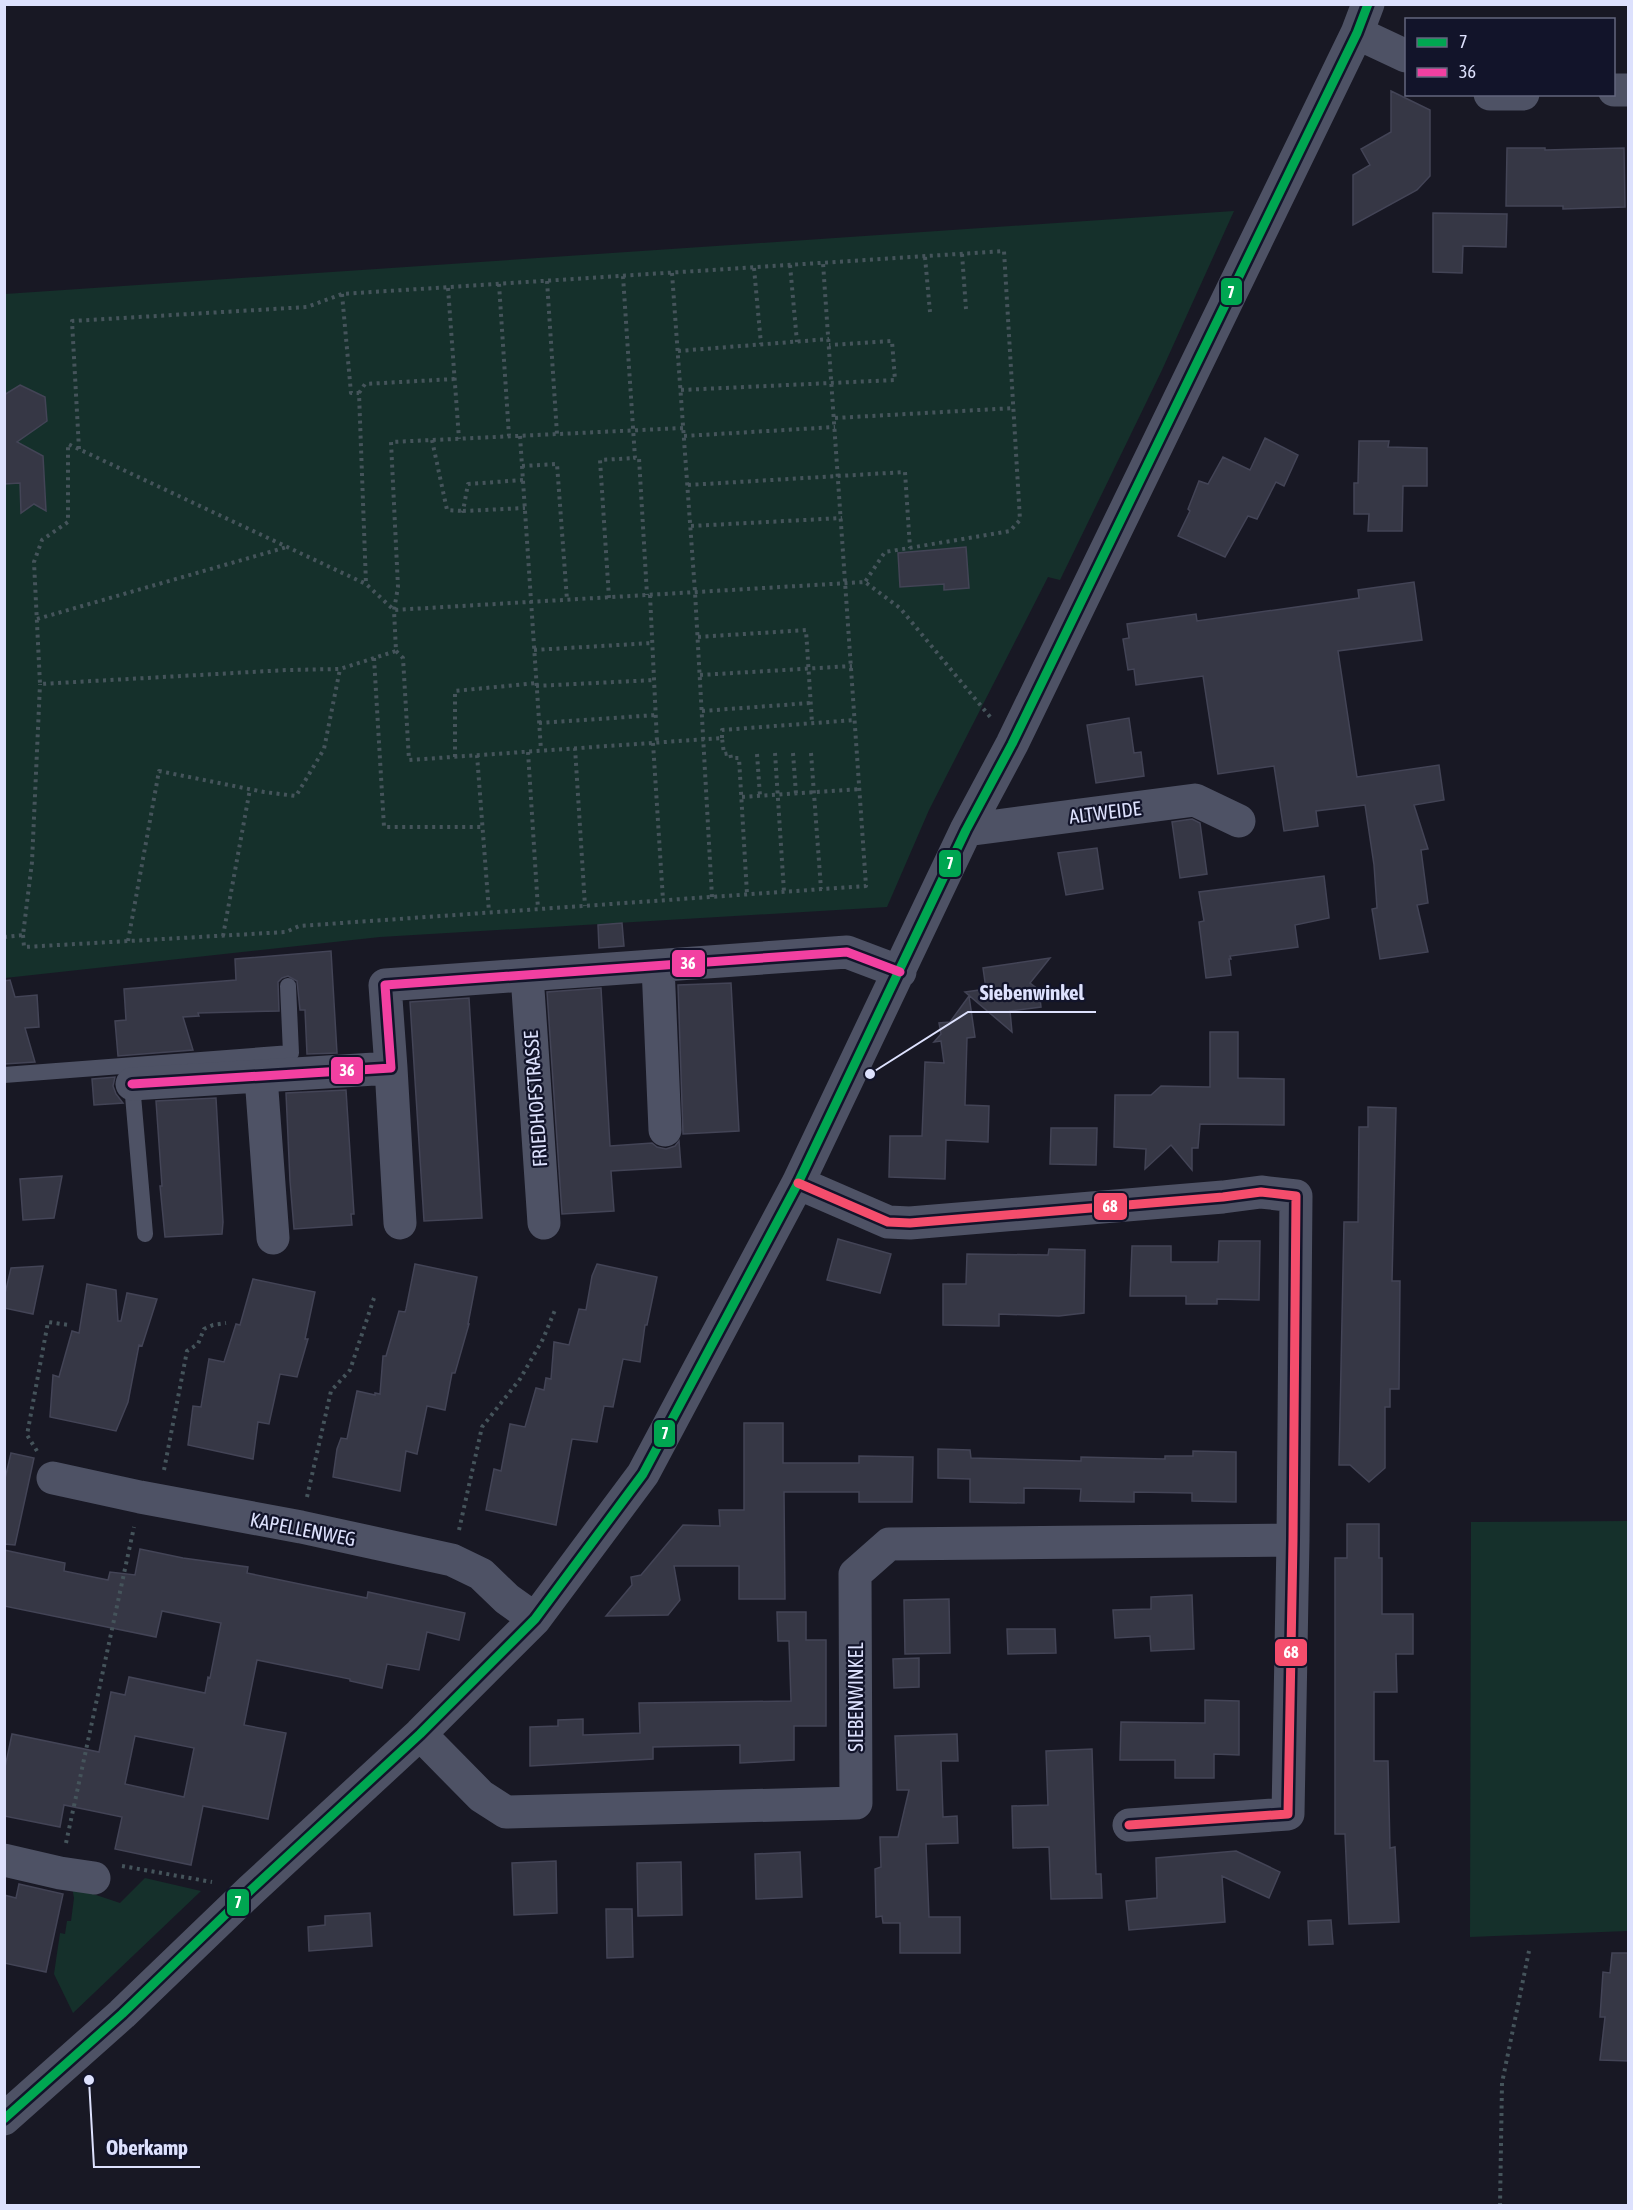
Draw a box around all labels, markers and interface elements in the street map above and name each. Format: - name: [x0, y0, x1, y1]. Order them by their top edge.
- legend: [1405, 18, 1615, 96]
- text: 7: [1459, 31, 1467, 52]
- text: 36: [1459, 61, 1476, 82]
- line badge: 7: [1220, 277, 1243, 306]
- text: 7: [1227, 283, 1235, 301]
- street label: ALTWEIDE: [1068, 796, 1143, 828]
- line badge: 7: [938, 849, 962, 878]
- text: 7: [946, 854, 954, 872]
- line badge: 36: [671, 949, 706, 978]
- text: 36: [680, 954, 696, 972]
- callout: Siebenwinkel: [968, 973, 1096, 1012]
- text: Siebenwinkel: [980, 980, 1085, 1004]
- street label: FRIEDHOFSTRASSE: [519, 1030, 551, 1168]
- line badge: 36: [330, 1056, 364, 1085]
- text: 36: [339, 1061, 355, 1079]
- line badge: 68: [1093, 1192, 1128, 1221]
- text: 68: [1102, 1197, 1118, 1215]
- line badge: 7: [653, 1419, 676, 1448]
- text: 7: [661, 1424, 669, 1442]
- street label: KAPELLENWEG: [248, 1507, 358, 1551]
- line badge: 68: [1274, 1638, 1308, 1667]
- street label: SIEBENWINKEL: [844, 1642, 867, 1752]
- text: 68: [1283, 1643, 1299, 1661]
- line badge: 7: [226, 1888, 250, 1917]
- text: 7: [234, 1893, 242, 1911]
- callout: Oberkamp: [94, 2128, 200, 2167]
- text: Oberkamp: [106, 2135, 188, 2159]

